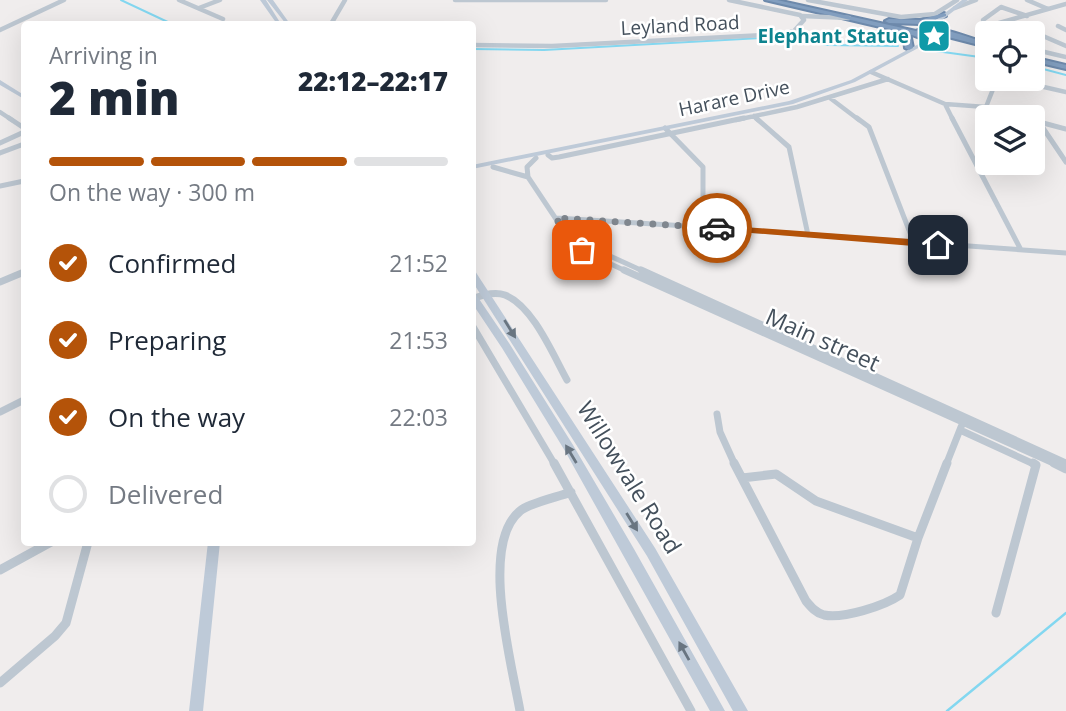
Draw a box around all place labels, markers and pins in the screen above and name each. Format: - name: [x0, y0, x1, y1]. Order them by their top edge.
- place icon: Elephant Statue: [915, 17, 953, 55]
- place label: Elephant Statue: [758, 23, 909, 49]
- pin: [908, 215, 968, 275]
- pin: [552, 220, 612, 280]

